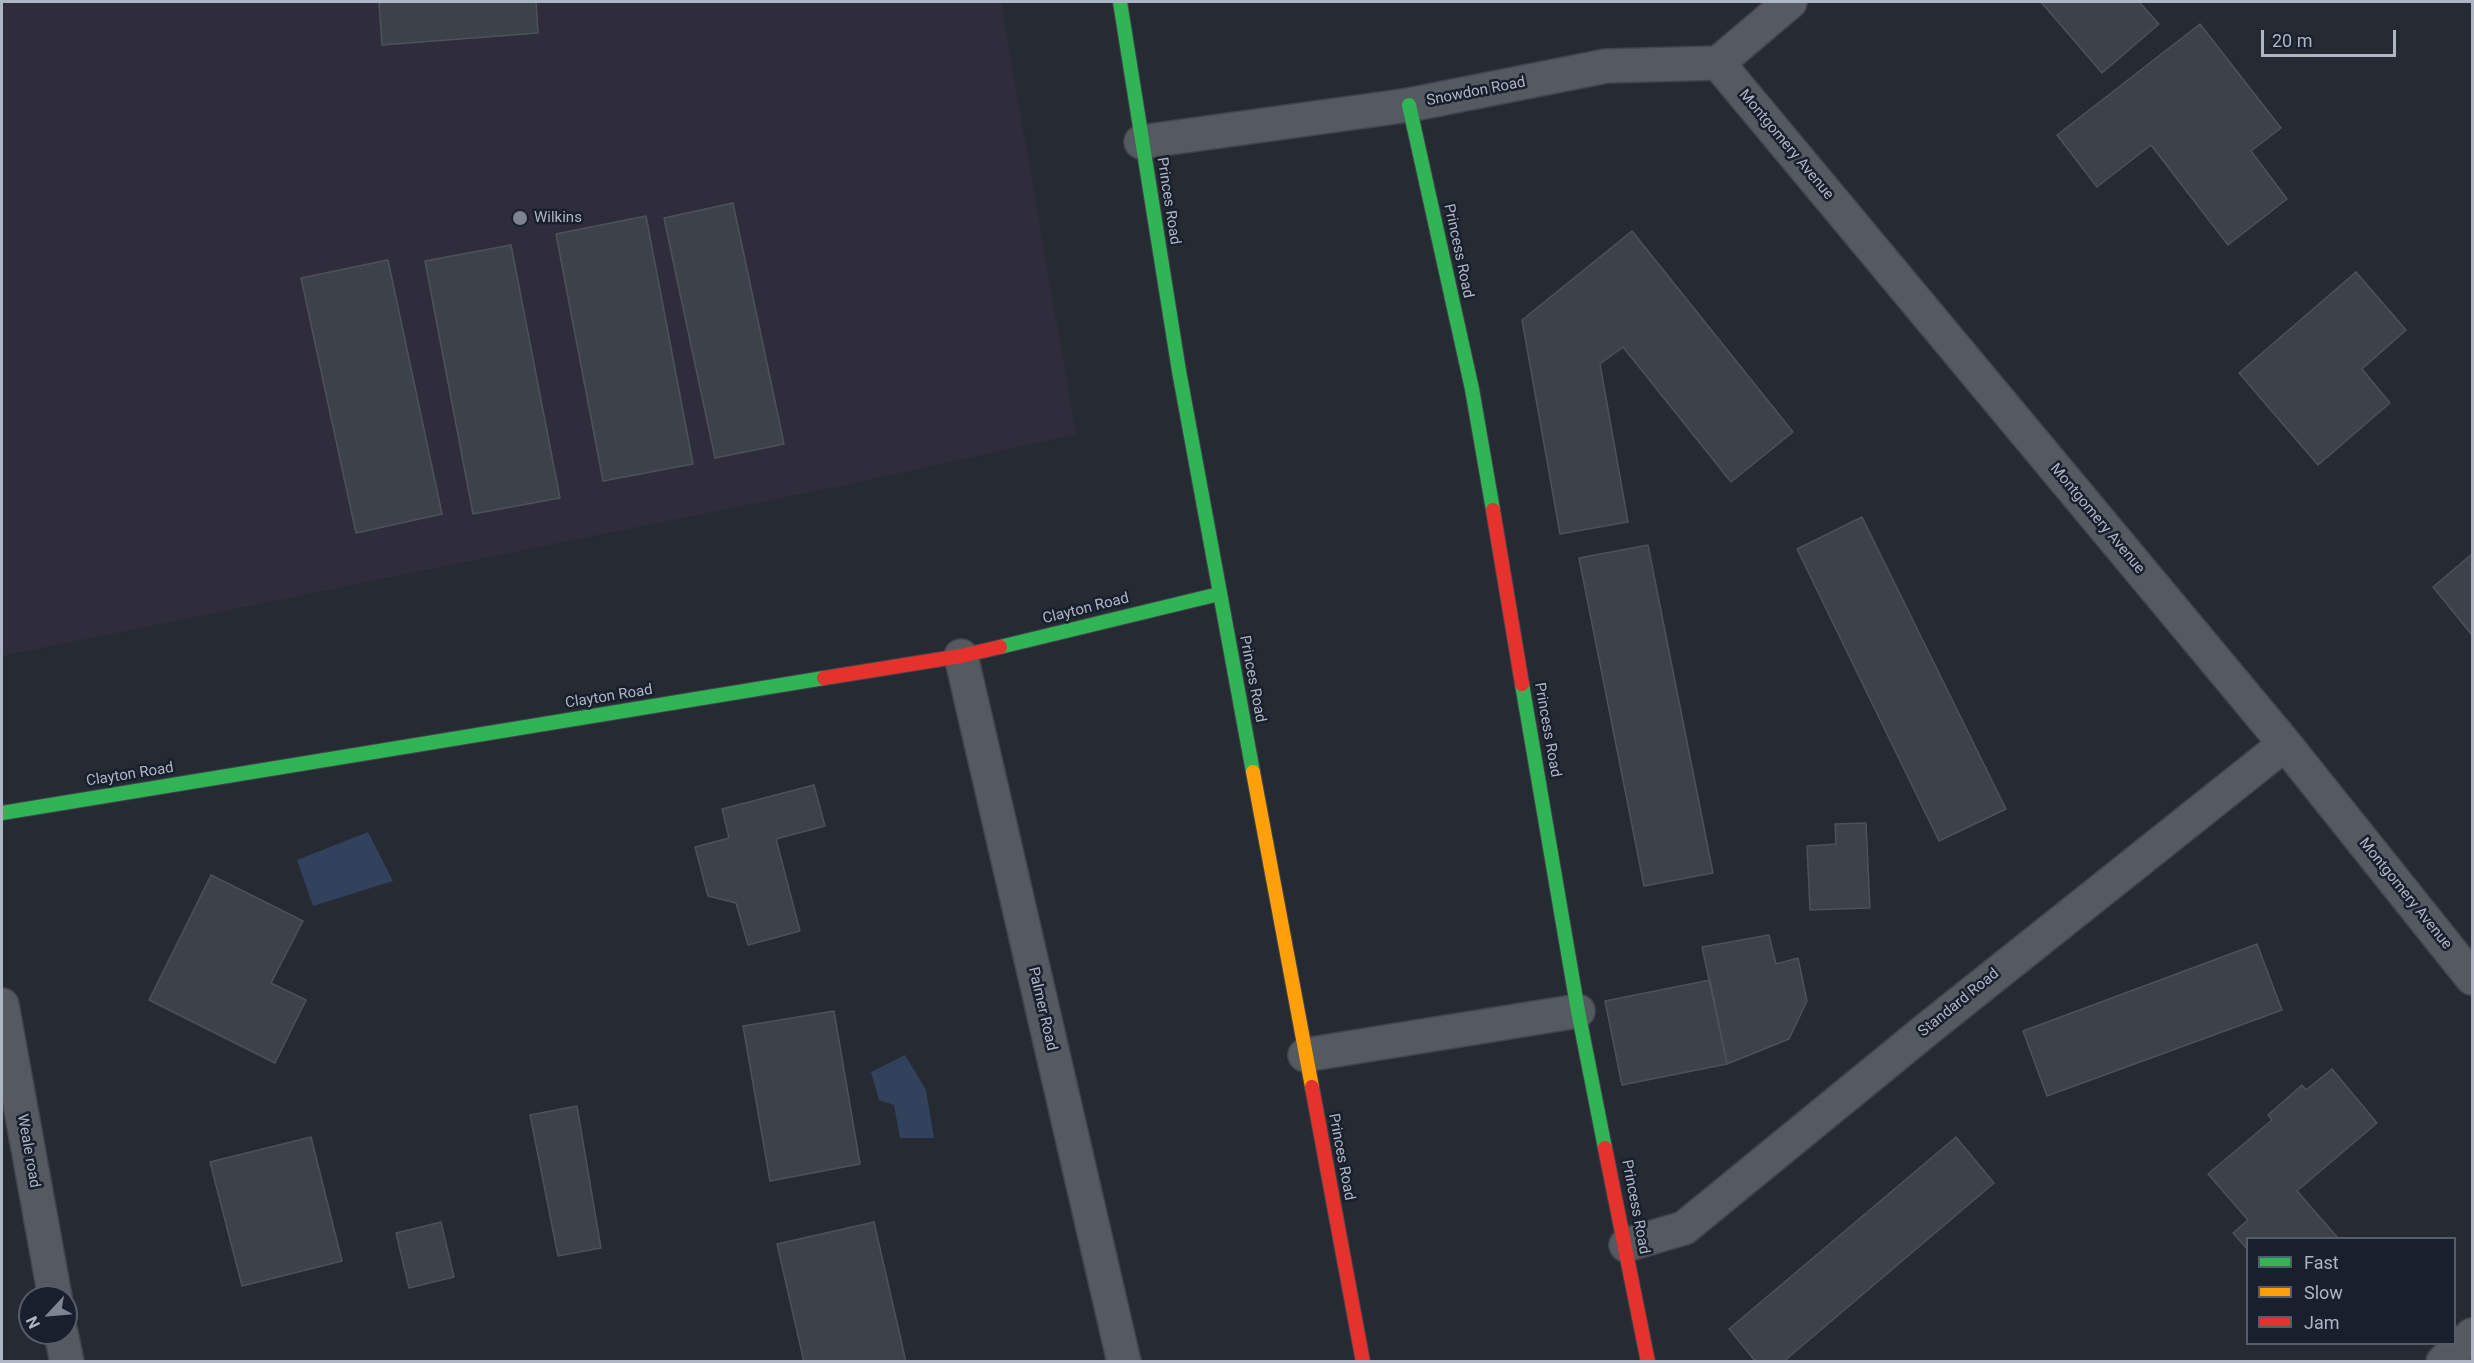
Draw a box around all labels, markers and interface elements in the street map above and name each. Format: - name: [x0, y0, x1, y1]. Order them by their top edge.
- scale bar: [2264, 18, 2399, 56]
- text: 20 m: [2272, 30, 2312, 51]
- street label: Snowdon Road: [1425, 74, 1527, 110]
- street label: Montgomery Avenue: [1735, 86, 1837, 204]
- street label: Princes Road: [1152, 156, 1184, 246]
- street label: Princess Road: [1439, 202, 1477, 300]
- marker: Wilkins: [511, 209, 529, 227]
- place label: Wilkins: [534, 209, 582, 227]
- street label: Montgomery Avenue: [2046, 460, 2148, 578]
- street label: Clayton Road: [1041, 590, 1131, 628]
- street label: Princes Road: [1235, 634, 1269, 724]
- street label: Clayton Road: [564, 681, 654, 713]
- street label: Princess Road: [1530, 681, 1564, 779]
- street label: Clayton Road: [85, 759, 175, 791]
- street label: Montgomery Avenue: [2355, 835, 2455, 953]
- street label: Palmer Road: [1024, 965, 1060, 1053]
- street label: Standard Road: [1915, 965, 2003, 1041]
- street label: Princes Road: [1324, 1112, 1358, 1202]
- street label: Weale road: [13, 1113, 43, 1189]
- street label: Princess Road: [1617, 1158, 1653, 1256]
- legend: [2246, 1237, 2456, 1345]
- text: Fast: [2304, 1252, 2339, 1273]
- text: Slow: [2304, 1282, 2343, 1303]
- north arrow: [18, 1285, 78, 1345]
- text: Jam: [2304, 1312, 2340, 1333]
- text: N: [22, 1313, 44, 1331]

